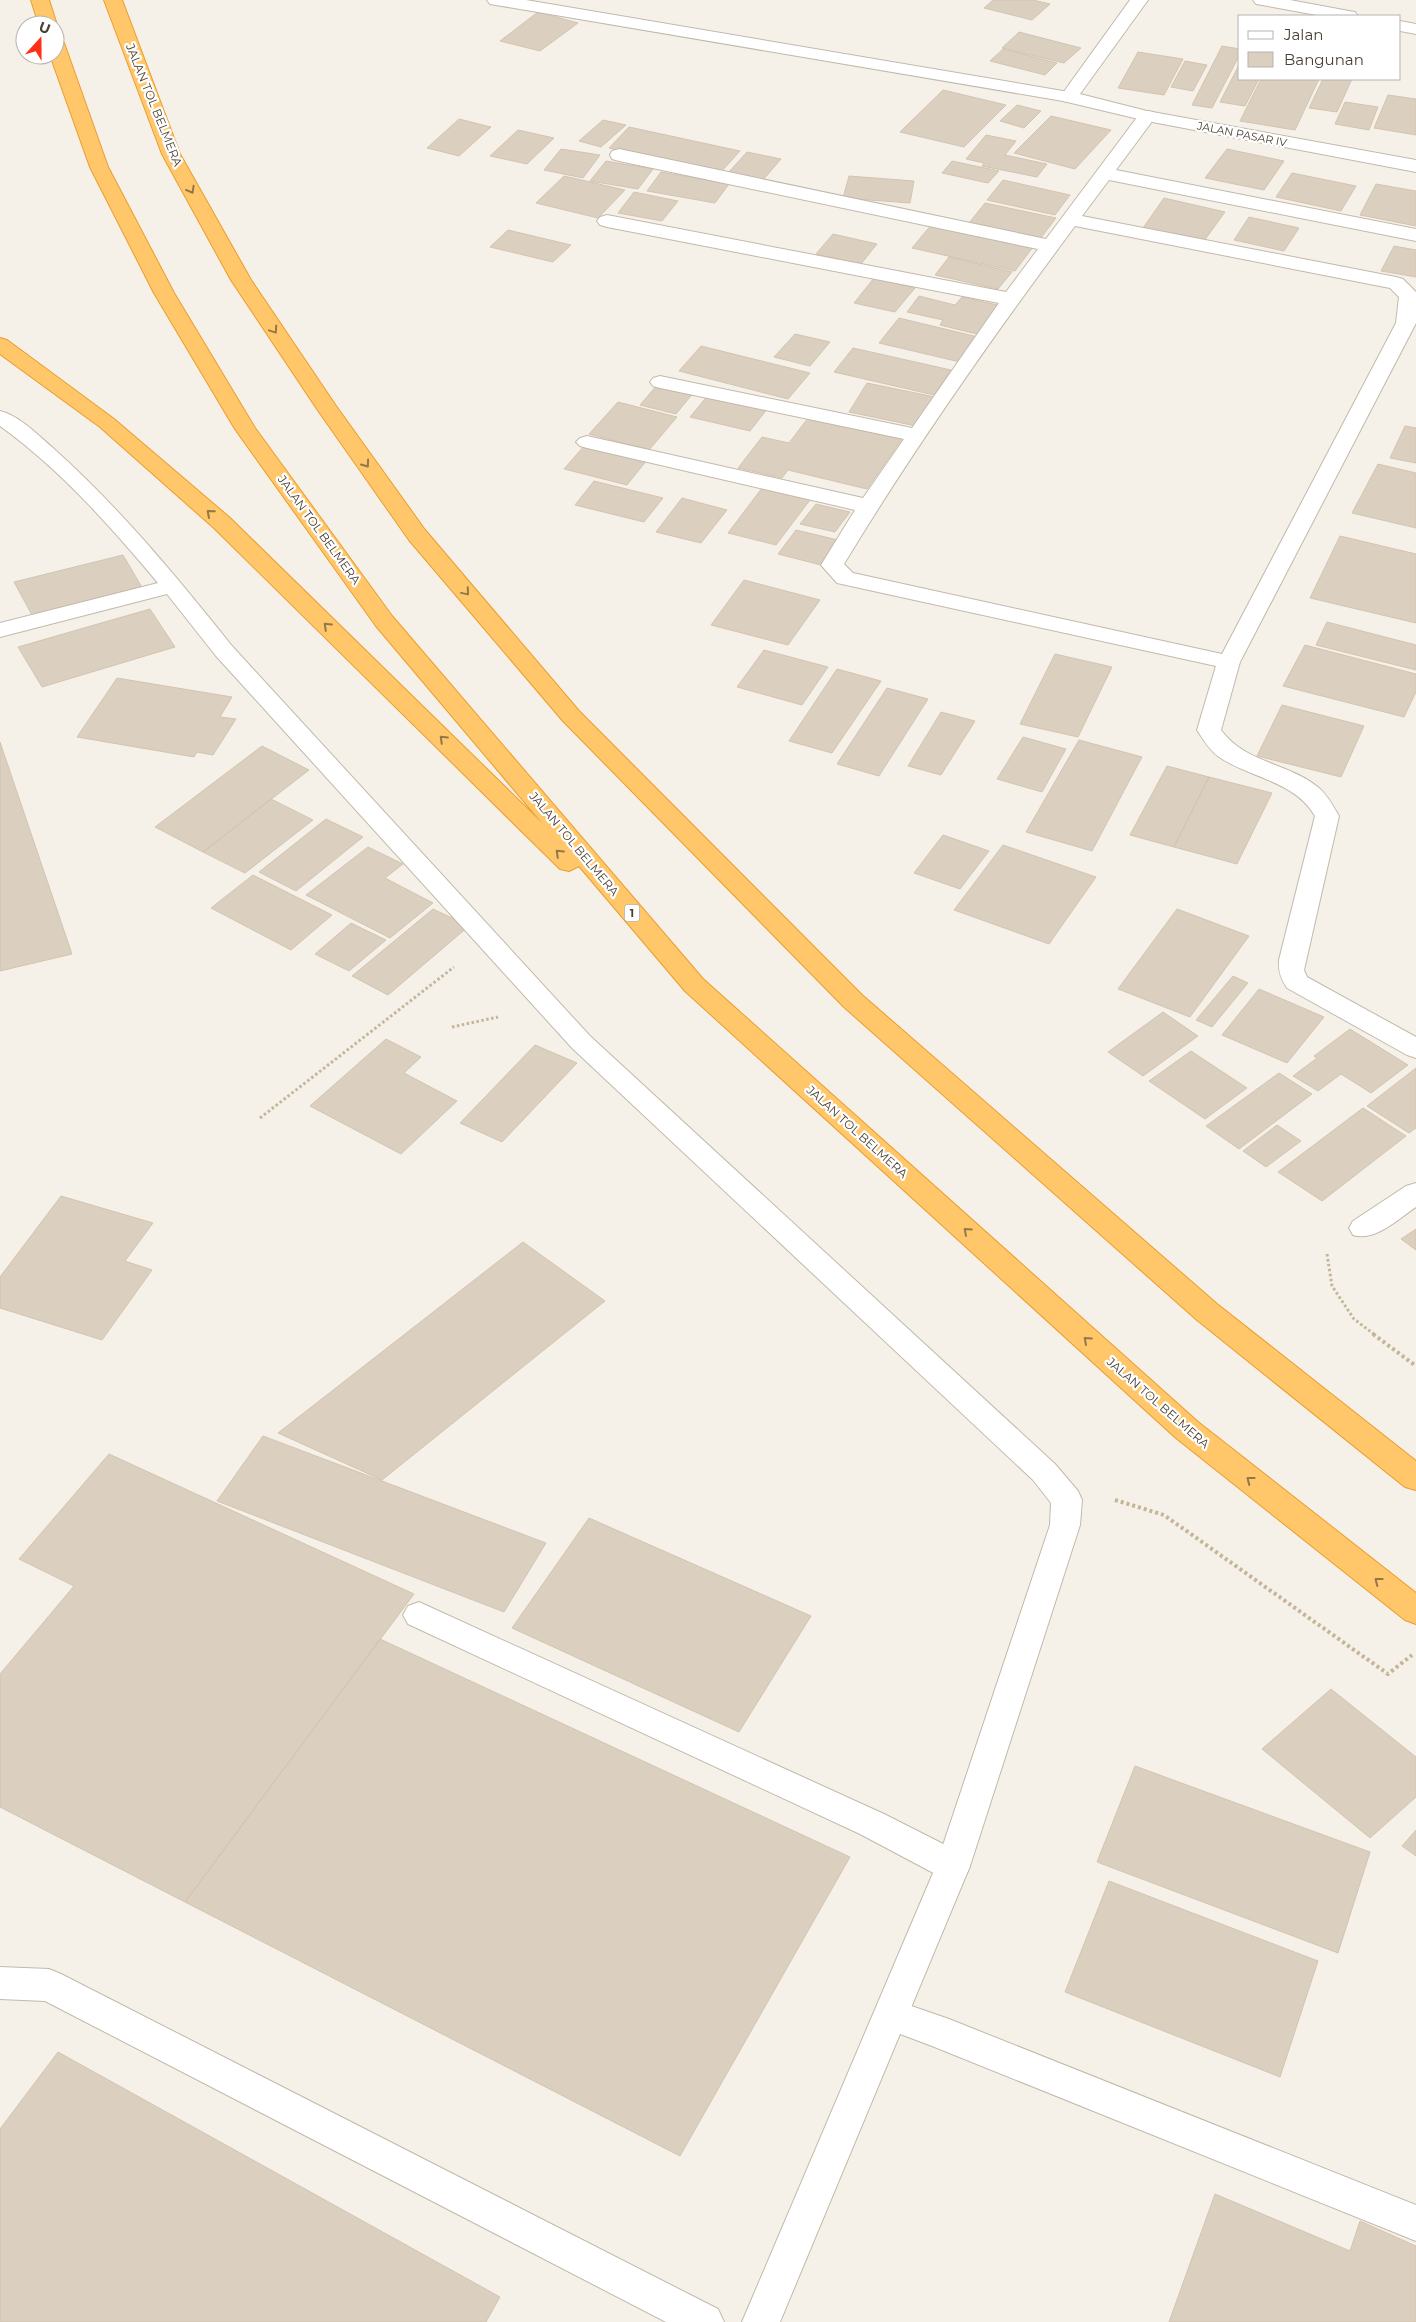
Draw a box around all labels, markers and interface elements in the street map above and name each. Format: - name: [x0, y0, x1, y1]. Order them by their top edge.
- north arrow: [15, 15, 65, 65]
- legend: [1238, 15, 1401, 80]
- text: U: [36, 17, 53, 38]
- text: Jalan: [1283, 25, 1323, 44]
- street label: JALAN TOL BELMERA: [123, 40, 186, 169]
- text: Bangunan: [1284, 50, 1364, 69]
- street label: JALAN PASAR IV: [1195, 118, 1288, 150]
- one-way arrow: [185, 185, 195, 194]
- one-way arrow: [268, 325, 277, 334]
- one-way arrow: [360, 458, 369, 468]
- street label: JALAN TOL BELMERA: [274, 472, 364, 587]
- one-way arrow: [206, 509, 215, 518]
- one-way arrow: [460, 587, 469, 596]
- one-way arrow: [323, 622, 332, 631]
- one-way arrow: [439, 736, 448, 745]
- street label: JALAN TOL BELMERA: [526, 788, 622, 899]
- one-way arrow: [556, 850, 565, 859]
- road number: 1: [624, 904, 640, 921]
- street label: JALAN TOL BELMERA: [803, 1082, 911, 1181]
- one-way arrow: [963, 1228, 972, 1237]
- one-way arrow: [1084, 1337, 1093, 1346]
- street label: JALAN TOL BELMERA: [1103, 1353, 1213, 1451]
- one-way arrow: [1247, 1478, 1256, 1486]
- one-way arrow: [1375, 1579, 1384, 1587]

